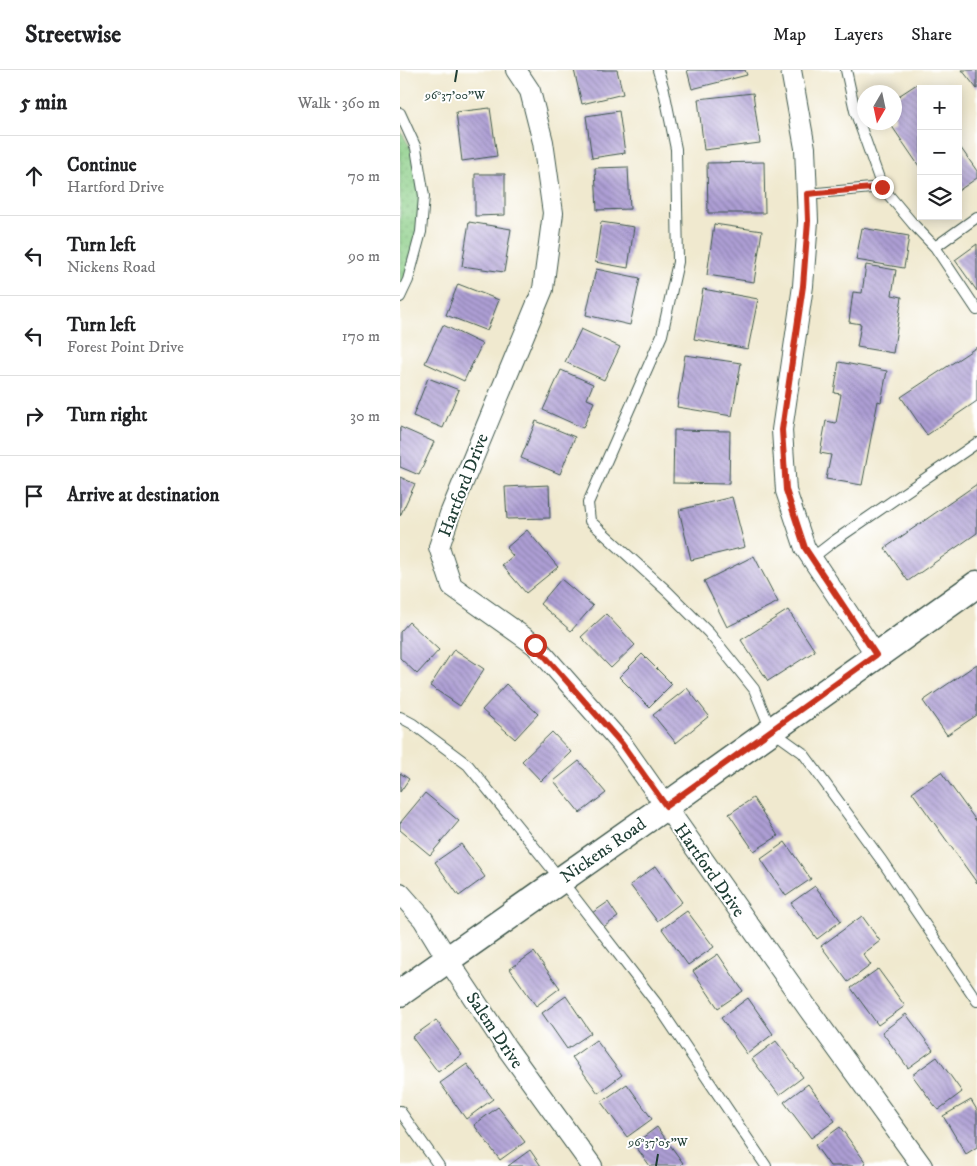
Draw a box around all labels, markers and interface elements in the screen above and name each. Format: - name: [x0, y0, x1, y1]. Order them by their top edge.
- text: Streetwise: [25, 20, 121, 50]
- text: Map: [773, 24, 806, 46]
- text: Layers: [834, 24, 883, 46]
- text: Share: [911, 24, 952, 46]
- north arrow: [857, 85, 902, 130]
- map controls: [917, 85, 962, 220]
- button: +: [917, 85, 962, 130]
- text: 96°37'00"W: [424, 88, 486, 103]
- text: 5 min: [20, 90, 67, 116]
- text: Walk · 360 m: [298, 93, 380, 113]
- button: −: [917, 130, 962, 175]
- text: Continue: [67, 154, 137, 177]
- icon: ahead: [20, 162, 48, 190]
- text: 70 m: [348, 166, 380, 186]
- button: layers: [917, 175, 962, 220]
- route end: [871, 176, 894, 199]
- text: Hartford Drive: [67, 177, 164, 197]
- text: Turn left: [67, 234, 136, 257]
- icon: left: [20, 242, 48, 270]
- text: 90 m: [348, 246, 380, 266]
- text: Nickens Road: [67, 257, 155, 277]
- text: Turn left: [67, 314, 136, 337]
- icon: left: [20, 322, 48, 350]
- text: 170 m: [342, 326, 380, 346]
- text: Forest Point Drive: [67, 337, 184, 357]
- icon: right: [20, 402, 48, 430]
- text: Turn right: [67, 404, 147, 427]
- text: 30 m: [350, 406, 380, 426]
- street label: Hartford Drive: [434, 430, 494, 540]
- icon: arrive: [20, 482, 48, 510]
- text: Arrive at destination: [67, 484, 219, 507]
- route start: [524, 634, 547, 657]
- street label: Nickens Road: [557, 813, 651, 888]
- street label: Hartford Drive: [669, 820, 749, 922]
- street label: Salem Drive: [461, 988, 528, 1073]
- text: 96°37'05"W: [627, 1135, 689, 1150]

